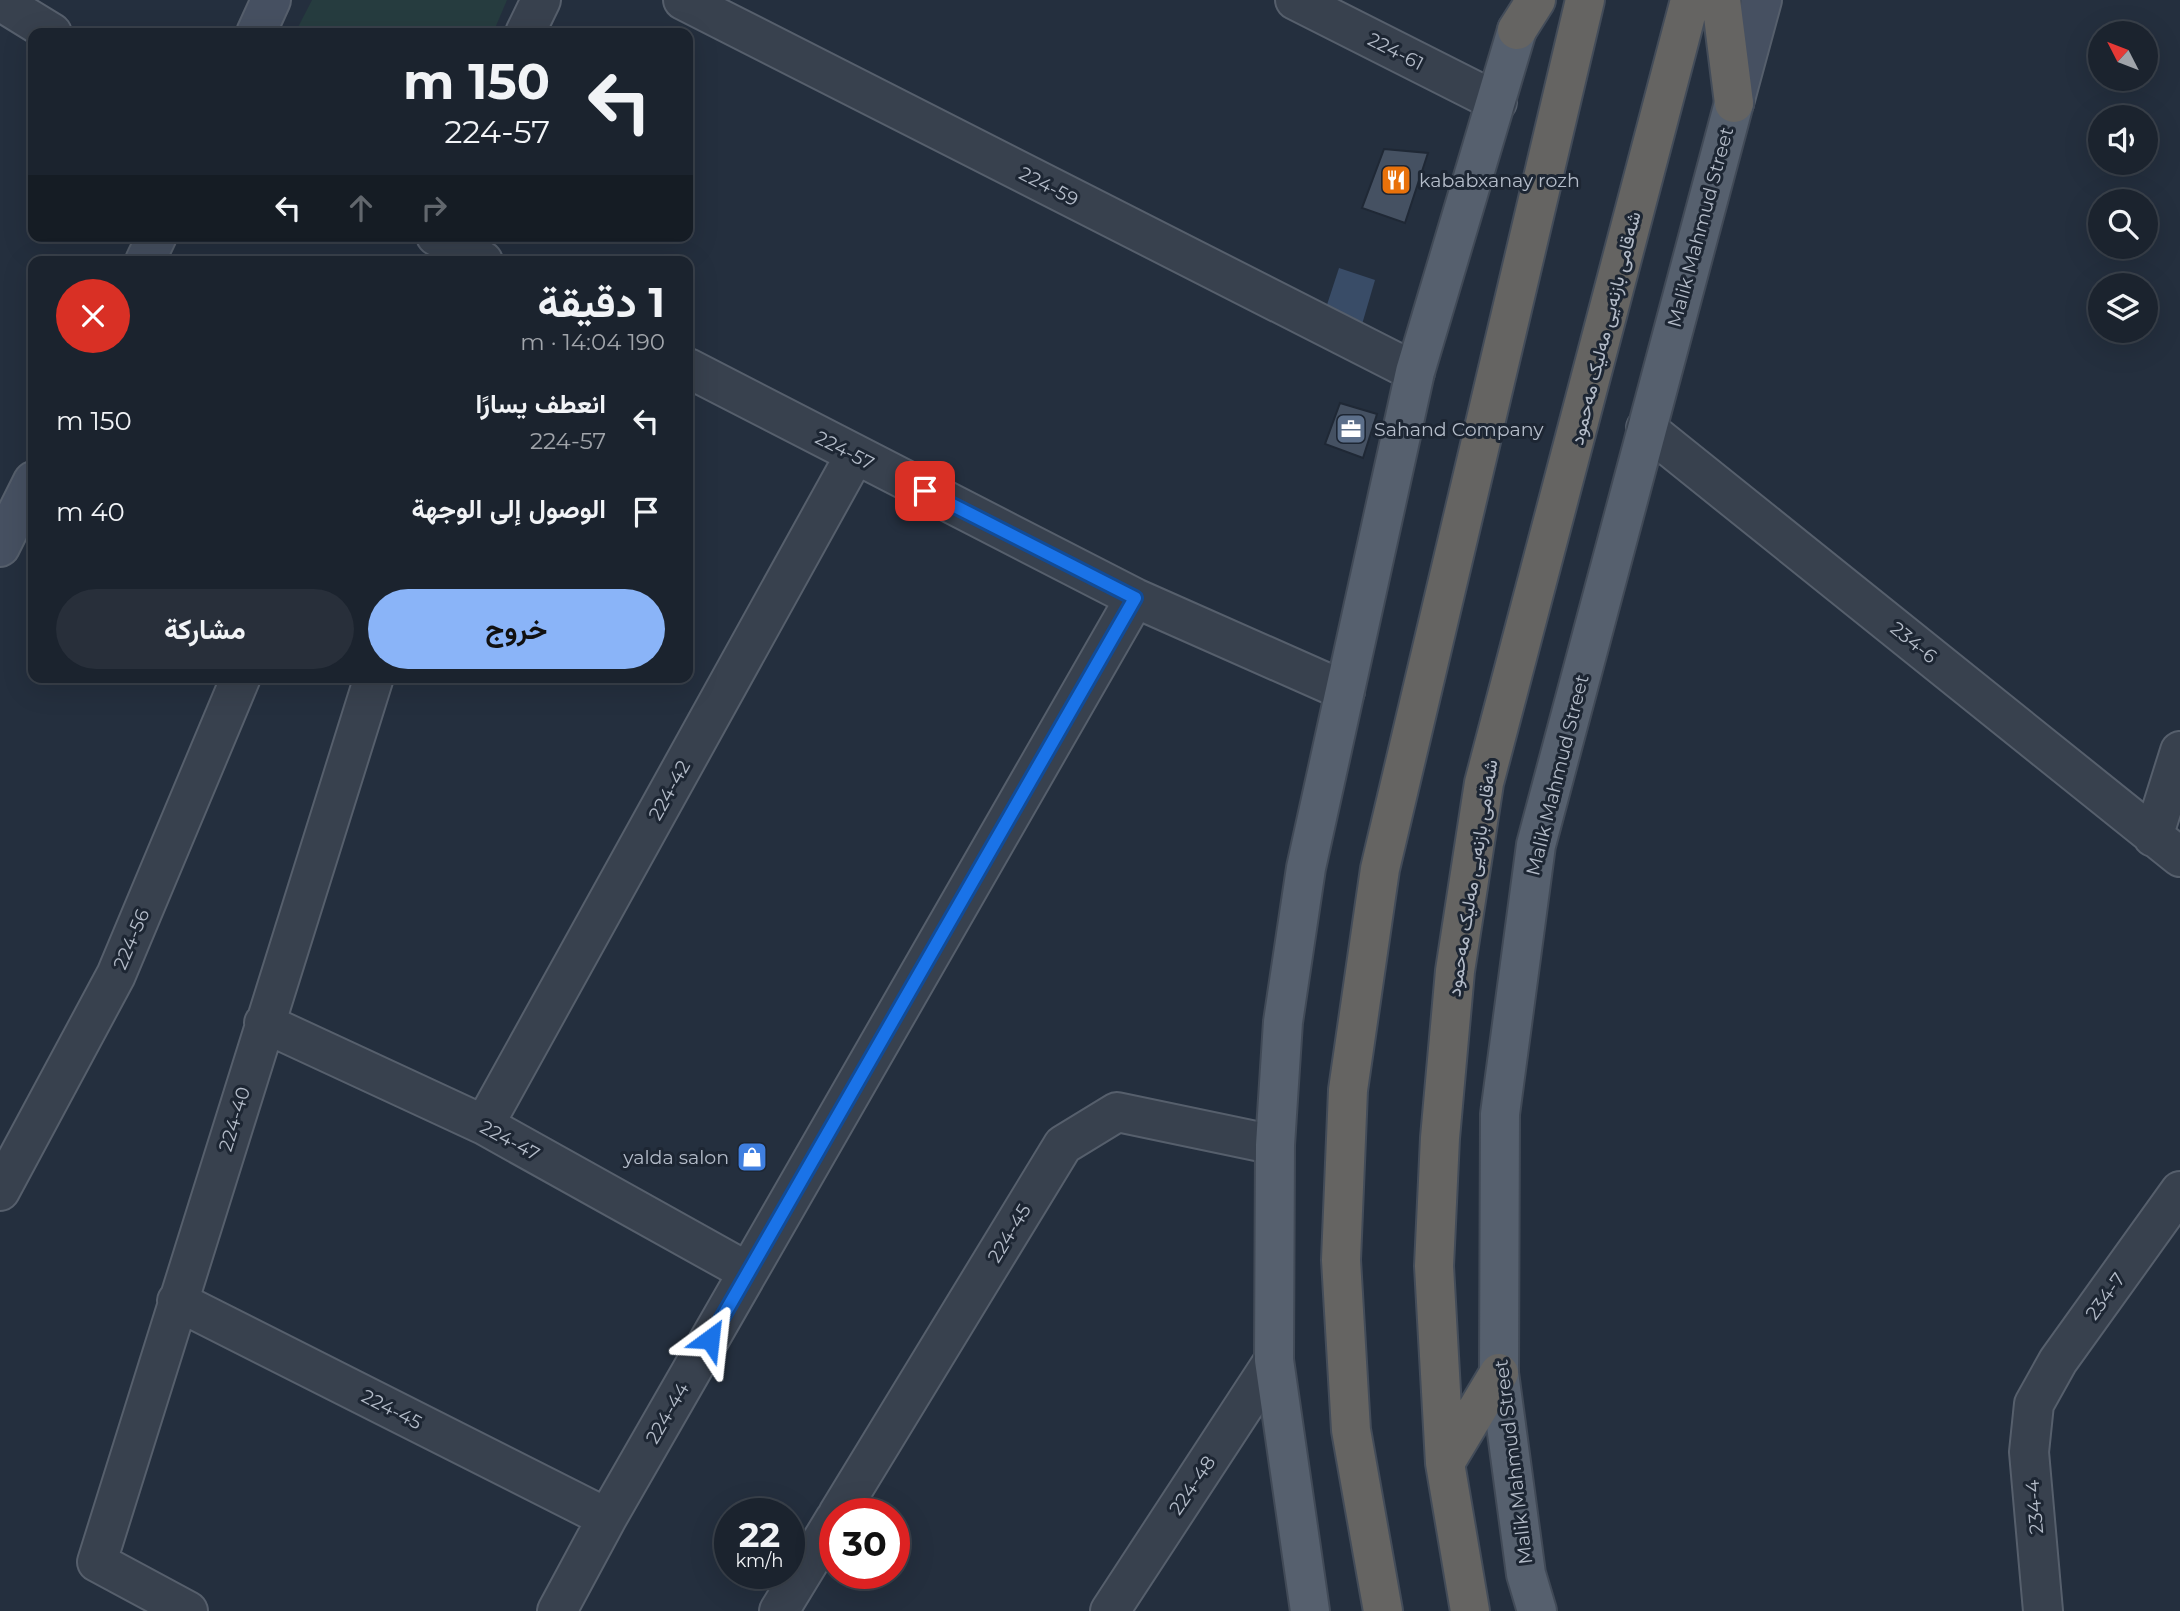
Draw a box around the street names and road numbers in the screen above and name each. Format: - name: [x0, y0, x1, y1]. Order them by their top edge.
- street label: 224-61: [1364, 28, 1428, 75]
- street label: Malik Mahmud Street: [1663, 124, 1738, 330]
- street label: 224-59: [1015, 162, 1082, 211]
- street label: شەقامی بازنەیی مەلیک مەحمود: [1565, 209, 1646, 447]
- street label: 224-57: [812, 426, 878, 475]
- street label: 234-6: [1886, 617, 1942, 668]
- street label: Malik Mahmud Street: [1521, 672, 1594, 878]
- street label: 224-42: [644, 756, 695, 824]
- street label: شەقامی بازنەیی مەلیک مەحمود: [1442, 758, 1503, 998]
- street label: 224-56: [108, 905, 154, 973]
- street label: 224-40: [214, 1084, 255, 1154]
- street label: 224-47: [476, 1115, 543, 1166]
- street label: 224-45: [983, 1199, 1036, 1267]
- street label: 234-7: [2081, 1268, 2130, 1324]
- street label: Malik Mahmud Street: [1489, 1358, 1537, 1566]
- street label: 224-44: [641, 1378, 694, 1448]
- street label: 224-45: [358, 1385, 426, 1434]
- street label: 224-48: [1164, 1451, 1220, 1519]
- street label: 234-4: [2021, 1479, 2048, 1535]

